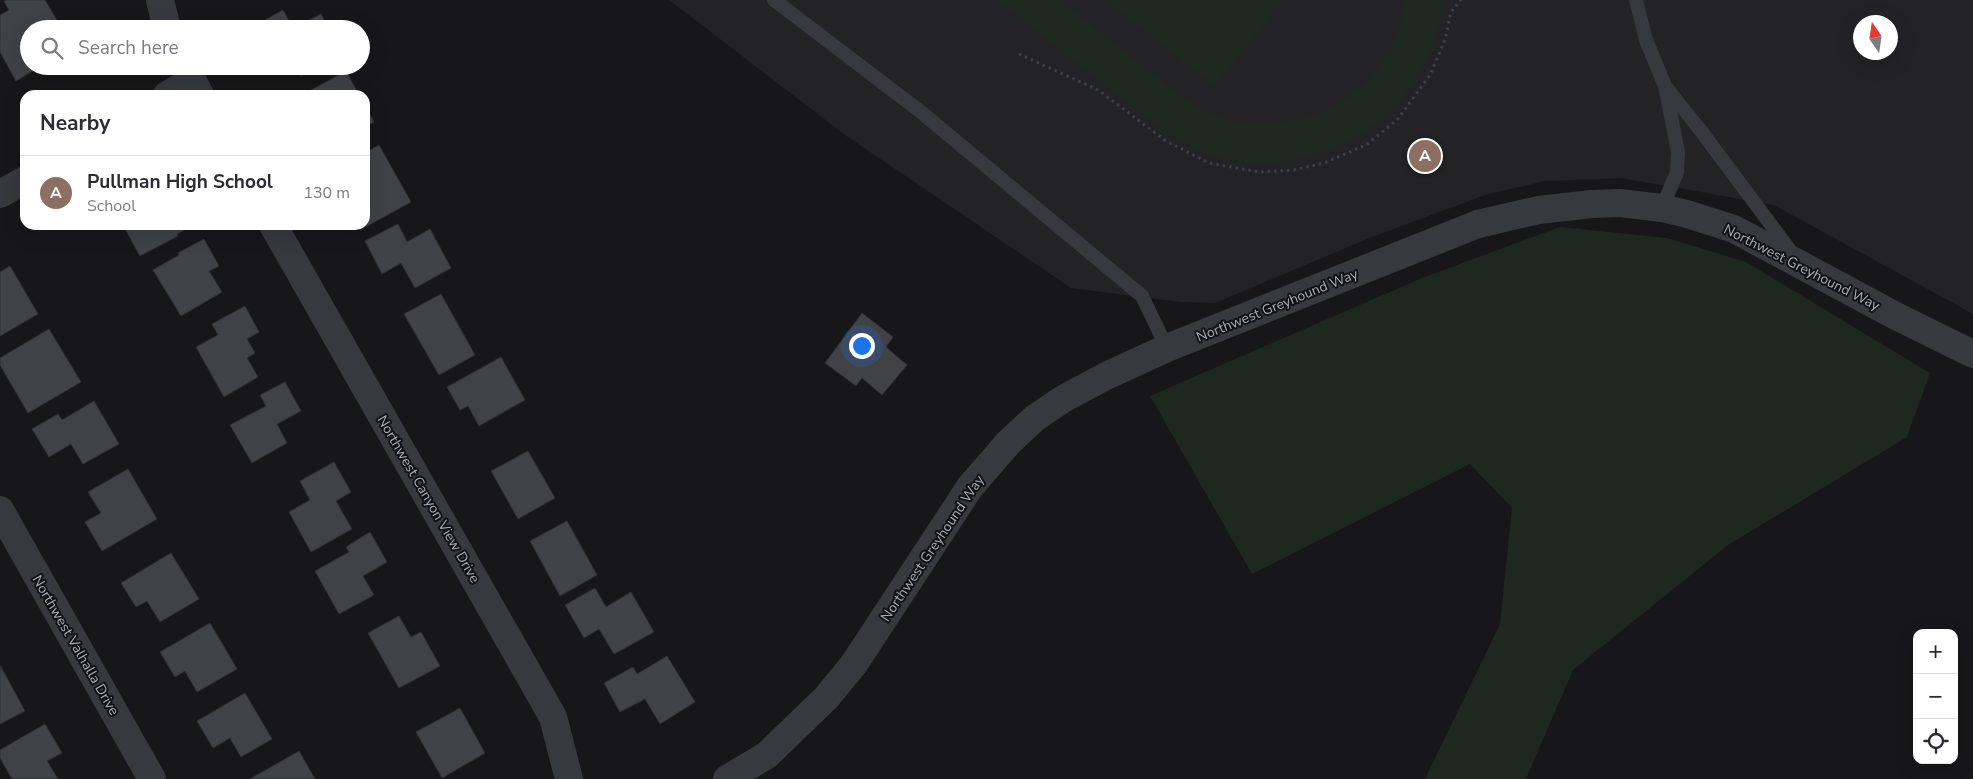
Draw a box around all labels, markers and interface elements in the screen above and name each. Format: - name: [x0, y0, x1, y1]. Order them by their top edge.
- north arrow: [1853, 15, 1898, 60]
- search box: [20, 20, 370, 75]
- icon: search: [38, 34, 66, 62]
- text: Search here: [78, 35, 179, 61]
- text: Nearby: [40, 109, 110, 137]
- pin: A: [1409, 137, 1441, 175]
- text: Pullman High School: [87, 169, 273, 195]
- text: A: [50, 182, 62, 204]
- text: 130 m: [303, 182, 350, 204]
- text: School: [87, 195, 136, 217]
- street label: Northwest Greyhound Way: [1721, 220, 1884, 315]
- street label: Northwest Greyhound Way: [1194, 264, 1362, 347]
- your location: [849, 333, 875, 359]
- street label: Northwest Canyon View Drive: [373, 412, 484, 586]
- street label: Northwest Greyhound Way: [876, 471, 989, 625]
- street label: Northwest Valhalla Drive: [28, 572, 124, 719]
- map controls: [1913, 629, 1958, 764]
- button: +: [1913, 629, 1958, 674]
- button: −: [1913, 674, 1958, 719]
- button: locate: [1913, 719, 1958, 764]

